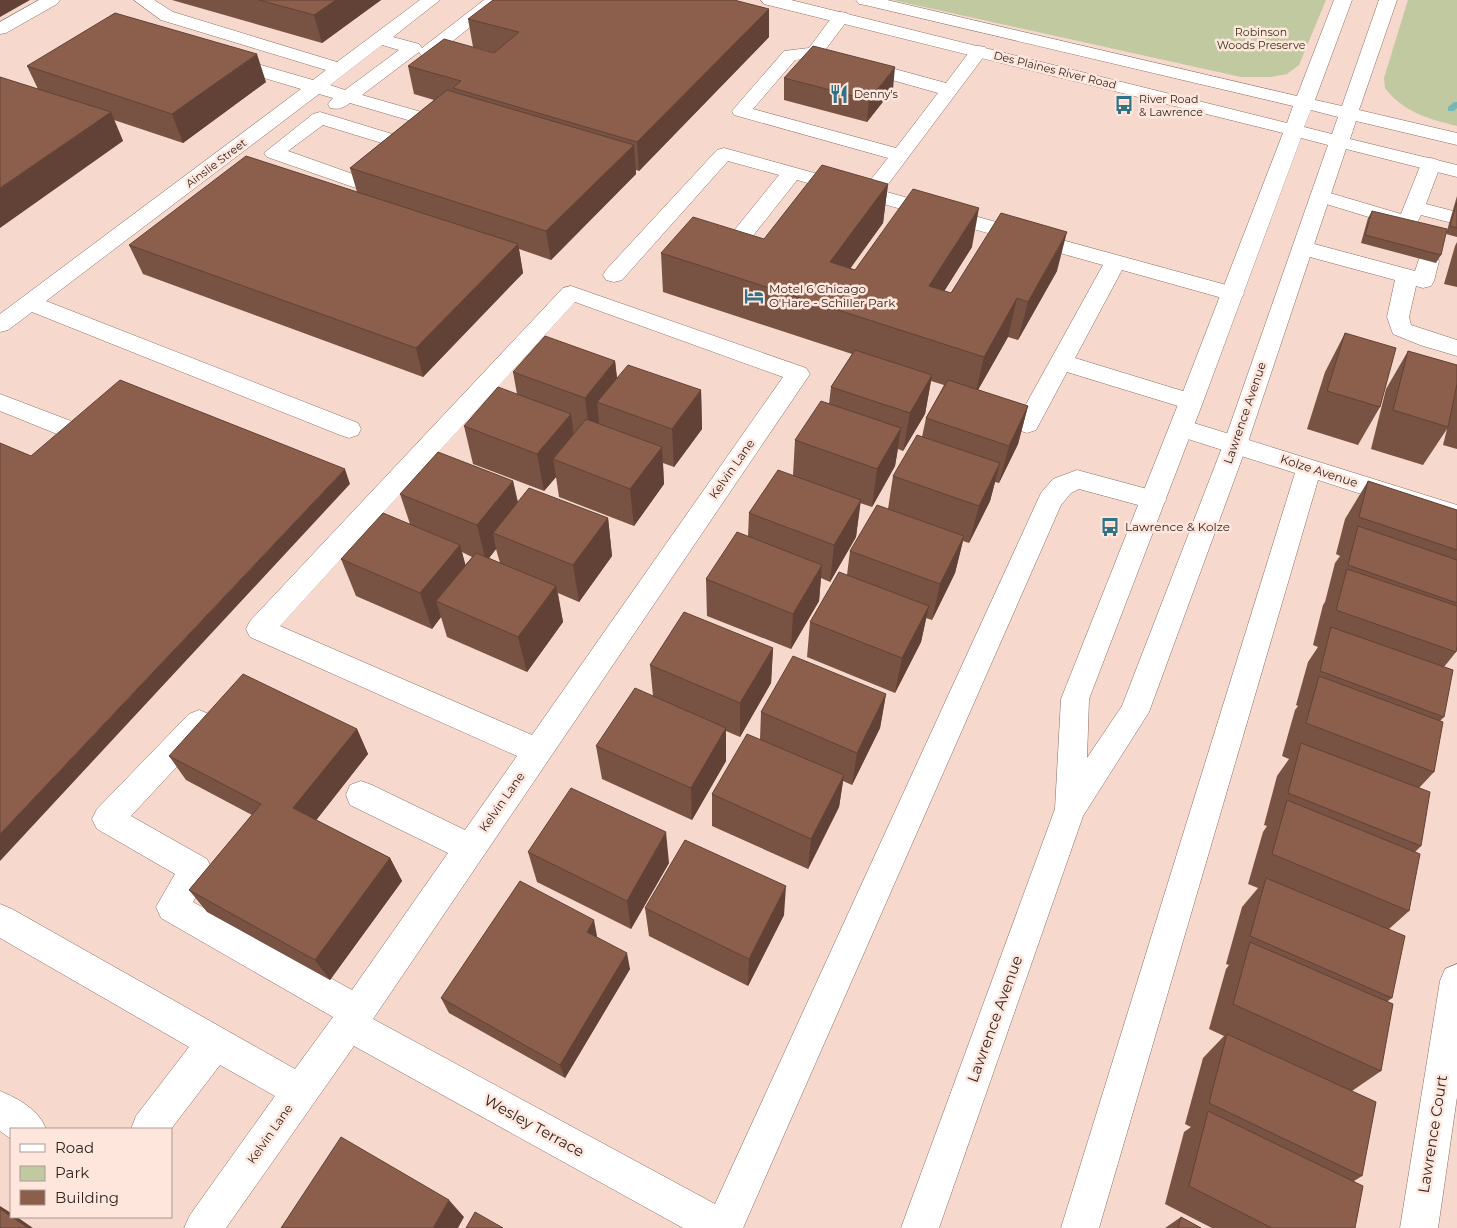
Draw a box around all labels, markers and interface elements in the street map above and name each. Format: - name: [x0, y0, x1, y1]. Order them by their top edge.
- park label: Robinson Woods Preserve: [1217, 25, 1306, 52]
- street label: Des Plaines River Road: [992, 48, 1118, 92]
- restaurant icon: Denny's: [828, 83, 850, 105]
- place label: Denny's: [854, 87, 899, 101]
- place label: River Road & Lawrence: [1139, 92, 1203, 119]
- bus stop icon: River Road & Lawrence: [1113, 94, 1135, 116]
- street label: Ainslie Street: [183, 135, 250, 190]
- place label: Motel 6 Chicago O'Hare - Schiller Park: [769, 281, 896, 310]
- hotel icon: Motel 6 Chicago O'Hare - Schiller Park: [743, 285, 765, 307]
- street label: Lawrence Avenue: [1220, 360, 1269, 466]
- street label: Kelvin Lane: [706, 436, 758, 501]
- street label: Kolze Avenue: [1278, 451, 1360, 490]
- bus stop icon: Lawrence & Kolze: [1099, 516, 1121, 538]
- place label: Lawrence & Kolze: [1125, 519, 1230, 534]
- street label: Kelvin Lane: [476, 769, 528, 834]
- street label: Lawrence Avenue: [963, 953, 1026, 1085]
- street label: Lawrence Court: [1414, 1074, 1451, 1194]
- street label: Wesley Terrace: [481, 1090, 588, 1161]
- street label: Kelvin Lane: [244, 1101, 296, 1166]
- legend: [10, 1128, 172, 1218]
- text: Road: [55, 1138, 94, 1157]
- text: Park: [55, 1163, 89, 1182]
- text: Building: [55, 1188, 119, 1207]

